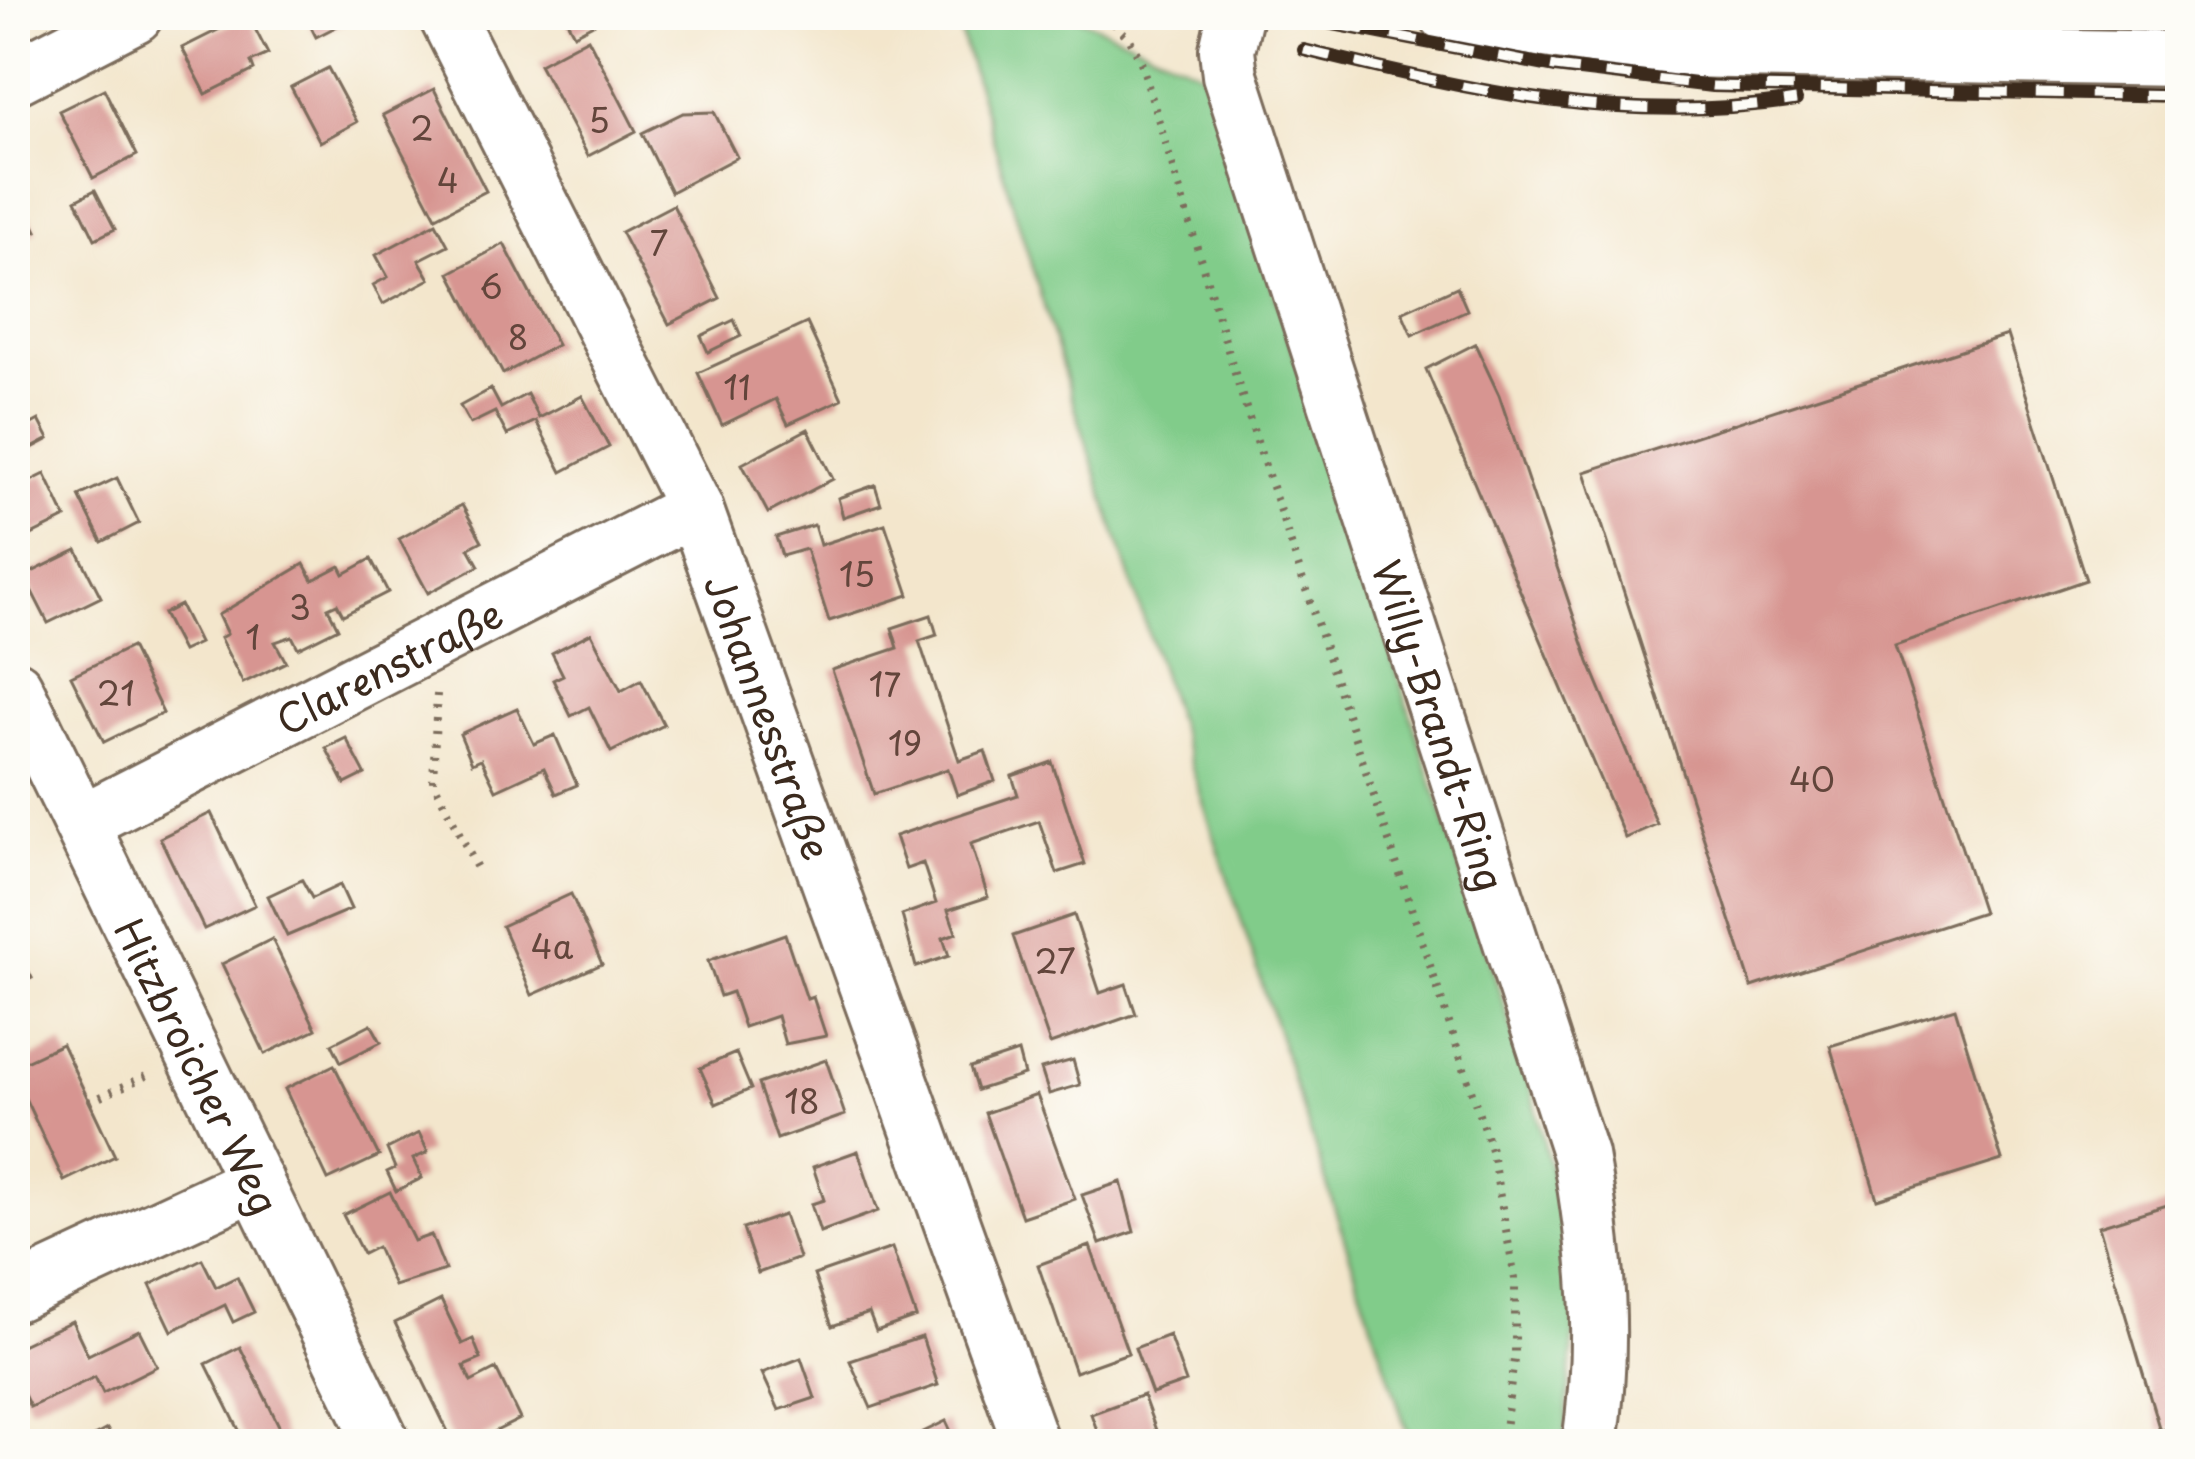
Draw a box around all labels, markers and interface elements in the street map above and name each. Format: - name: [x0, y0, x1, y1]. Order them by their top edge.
- house number: 5: [588, 94, 610, 144]
- house number: 2: [410, 102, 434, 152]
- house number: 4: [437, 154, 459, 204]
- house number: 7: [650, 217, 668, 267]
- house number: 6: [479, 260, 503, 310]
- house number: 8: [508, 311, 528, 361]
- house number: 11: [723, 361, 751, 411]
- house number: 15: [839, 548, 875, 598]
- street label: Willy-Brandt-Ring: [1359, 551, 1522, 898]
- street label: Johannesstraße: [692, 566, 848, 867]
- house number: 3: [289, 581, 311, 631]
- street label: Clarenstraße: [265, 582, 512, 748]
- house number: 1: [246, 611, 260, 661]
- house number: 17: [869, 658, 901, 708]
- house number: 21: [97, 667, 135, 717]
- house number: 19: [888, 717, 922, 767]
- house number: 40: [1789, 753, 1835, 803]
- street label: Hitzbroicher Weg: [102, 908, 296, 1224]
- house number: 4a: [531, 920, 574, 970]
- house number: 27: [1034, 935, 1076, 985]
- house number: 18: [784, 1075, 820, 1125]

